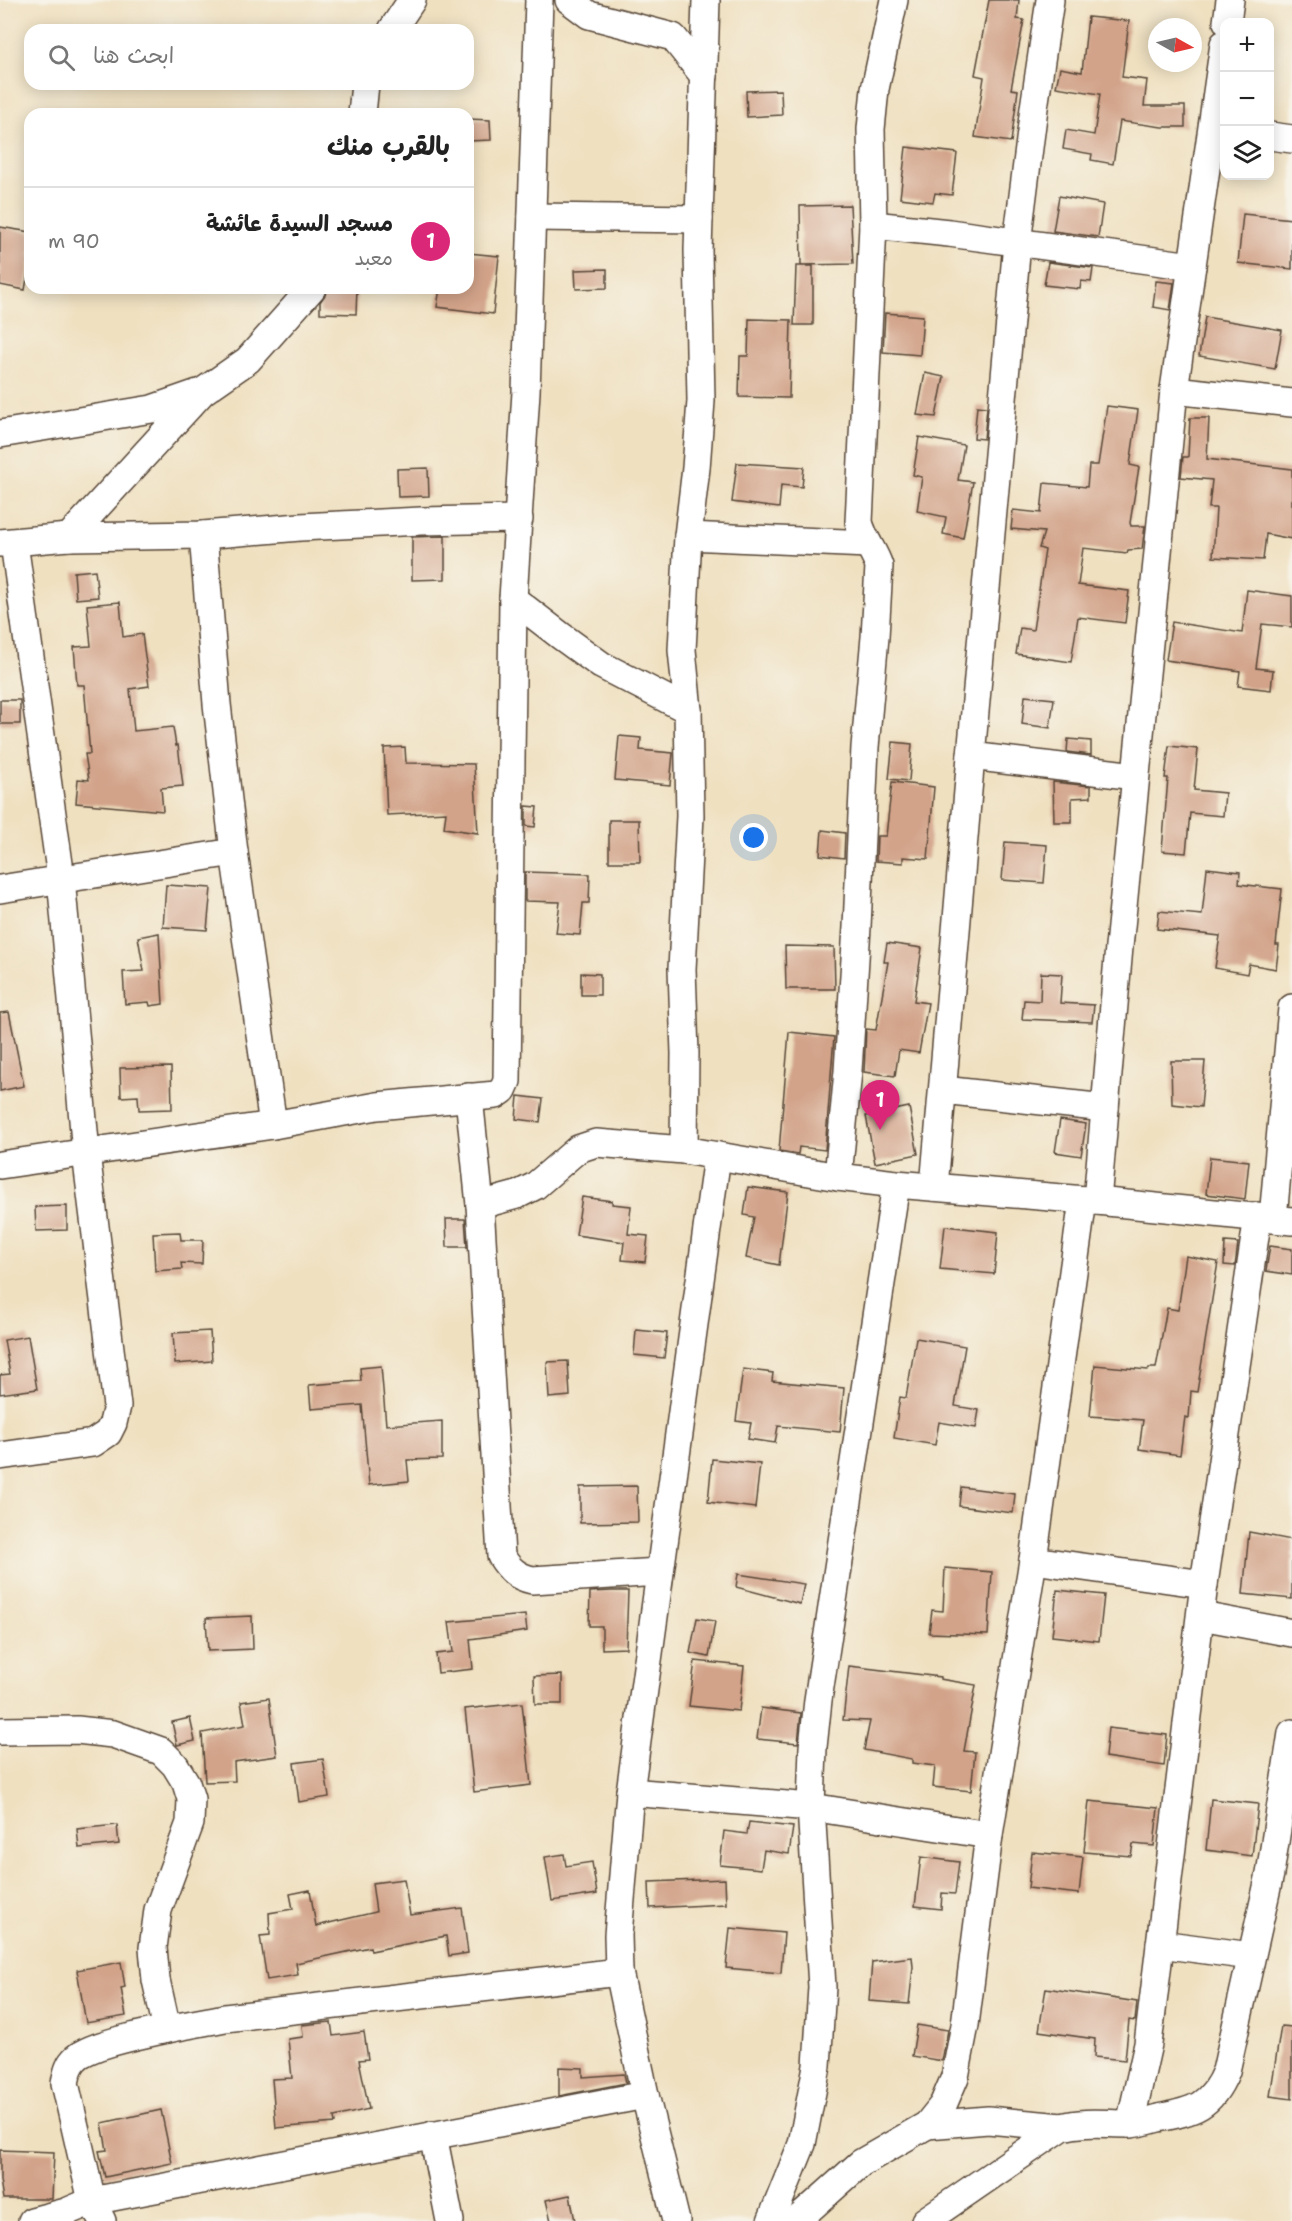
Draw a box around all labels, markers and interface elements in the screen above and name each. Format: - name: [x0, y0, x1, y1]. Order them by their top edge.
- north arrow: [1148, 18, 1202, 72]
- map controls: [1220, 18, 1274, 180]
- button: +: [1220, 18, 1274, 72]
- search box: [24, 24, 474, 90]
- icon: search: [45, 41, 78, 74]
- text: ابحث هنا: [93, 41, 174, 70]
- button: −: [1220, 72, 1274, 126]
- button: layers: [1220, 126, 1274, 180]
- text: بالقرب منك: [327, 128, 450, 163]
- text: مسجد السيدة عائشة: [206, 209, 393, 238]
- text: 90 m: [48, 228, 100, 254]
- text: 1: [426, 228, 435, 254]
- text: معبد: [355, 245, 393, 271]
- your location: [739, 823, 768, 852]
- pin: 1: [860, 1080, 900, 1130]

